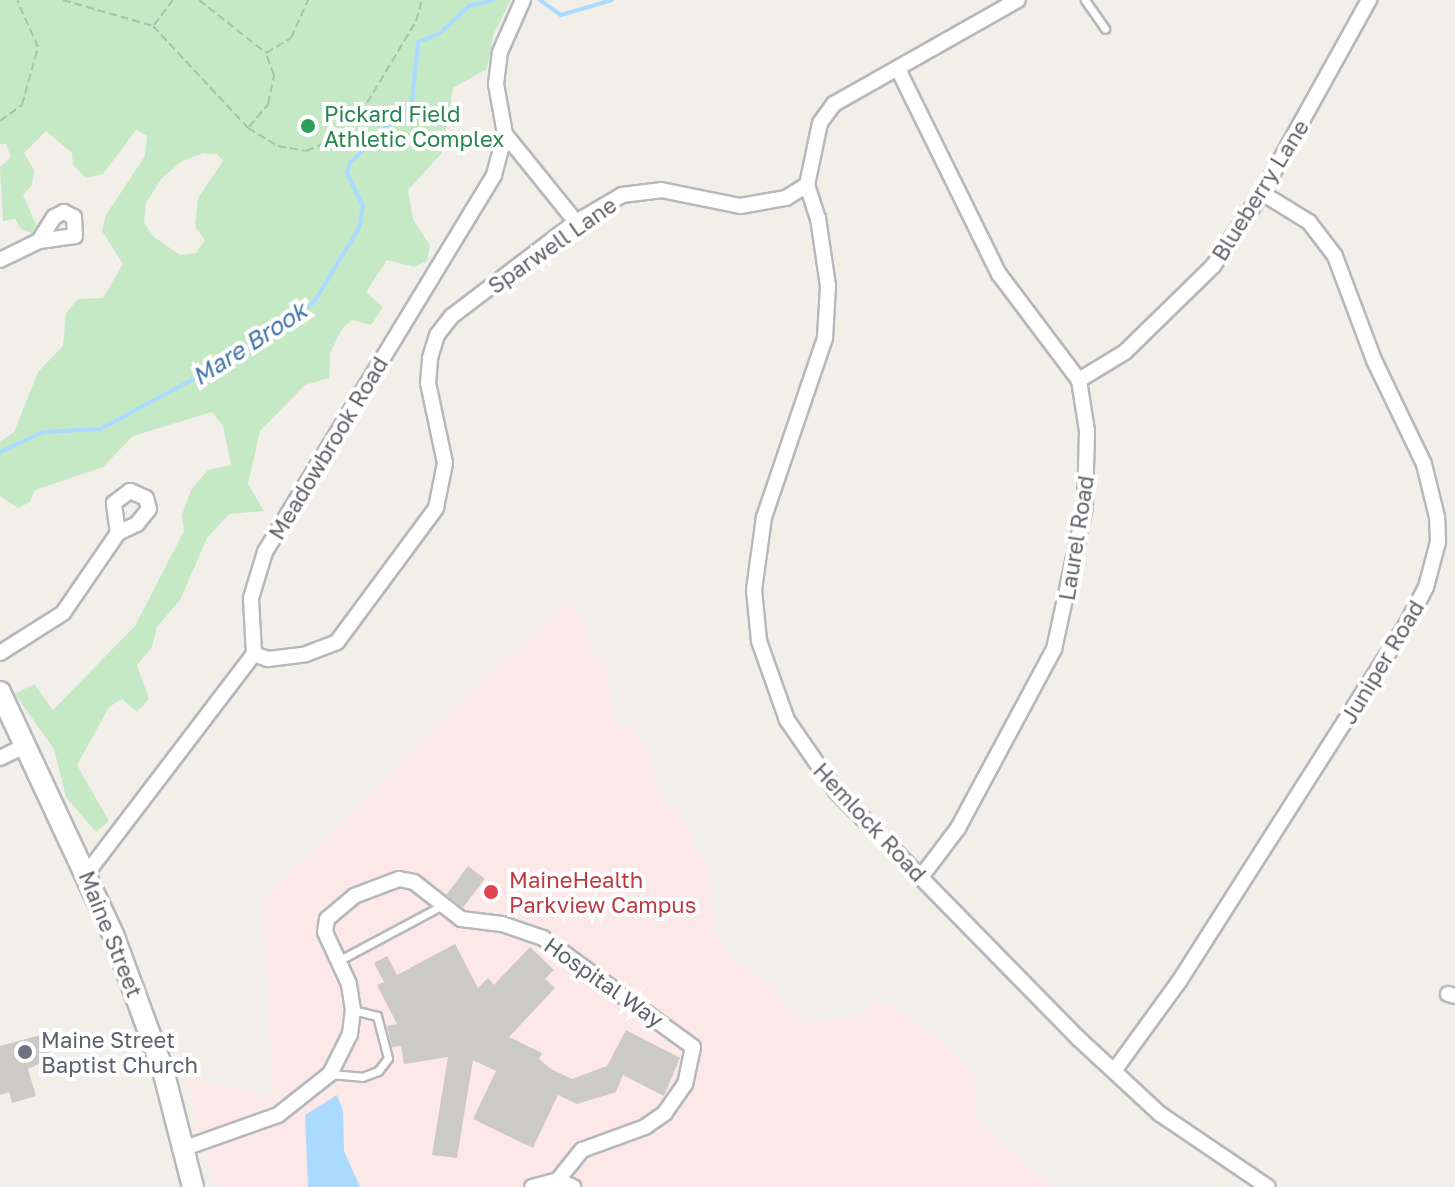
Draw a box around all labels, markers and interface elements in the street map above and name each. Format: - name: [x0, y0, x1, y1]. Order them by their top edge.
- place label: Pickard Field Athletic Complex: [324, 100, 504, 152]
- street label: Blueberry Lane: [1206, 115, 1314, 265]
- marker: Pickard Field Athletic Complex: [299, 117, 317, 135]
- street label: Sparwell Lane: [483, 191, 621, 299]
- water label: Mare Brook: [186, 295, 312, 391]
- street label: Meadowbrook Road: [263, 352, 393, 544]
- street label: Laurel Road: [1053, 474, 1099, 602]
- street label: Juniper Road: [1335, 596, 1429, 728]
- street label: Hemlock Road: [808, 757, 932, 887]
- place label: MaineHealth Parkview Campus: [509, 866, 696, 918]
- street label: Maine Street: [74, 867, 148, 1001]
- marker: MaineHealth Parkview Campus: [480, 881, 502, 903]
- street label: Hospital Way: [539, 931, 669, 1033]
- place label: Maine Street Baptist Church: [41, 1026, 198, 1078]
- marker: Maine Street Baptist Church: [16, 1043, 34, 1061]

